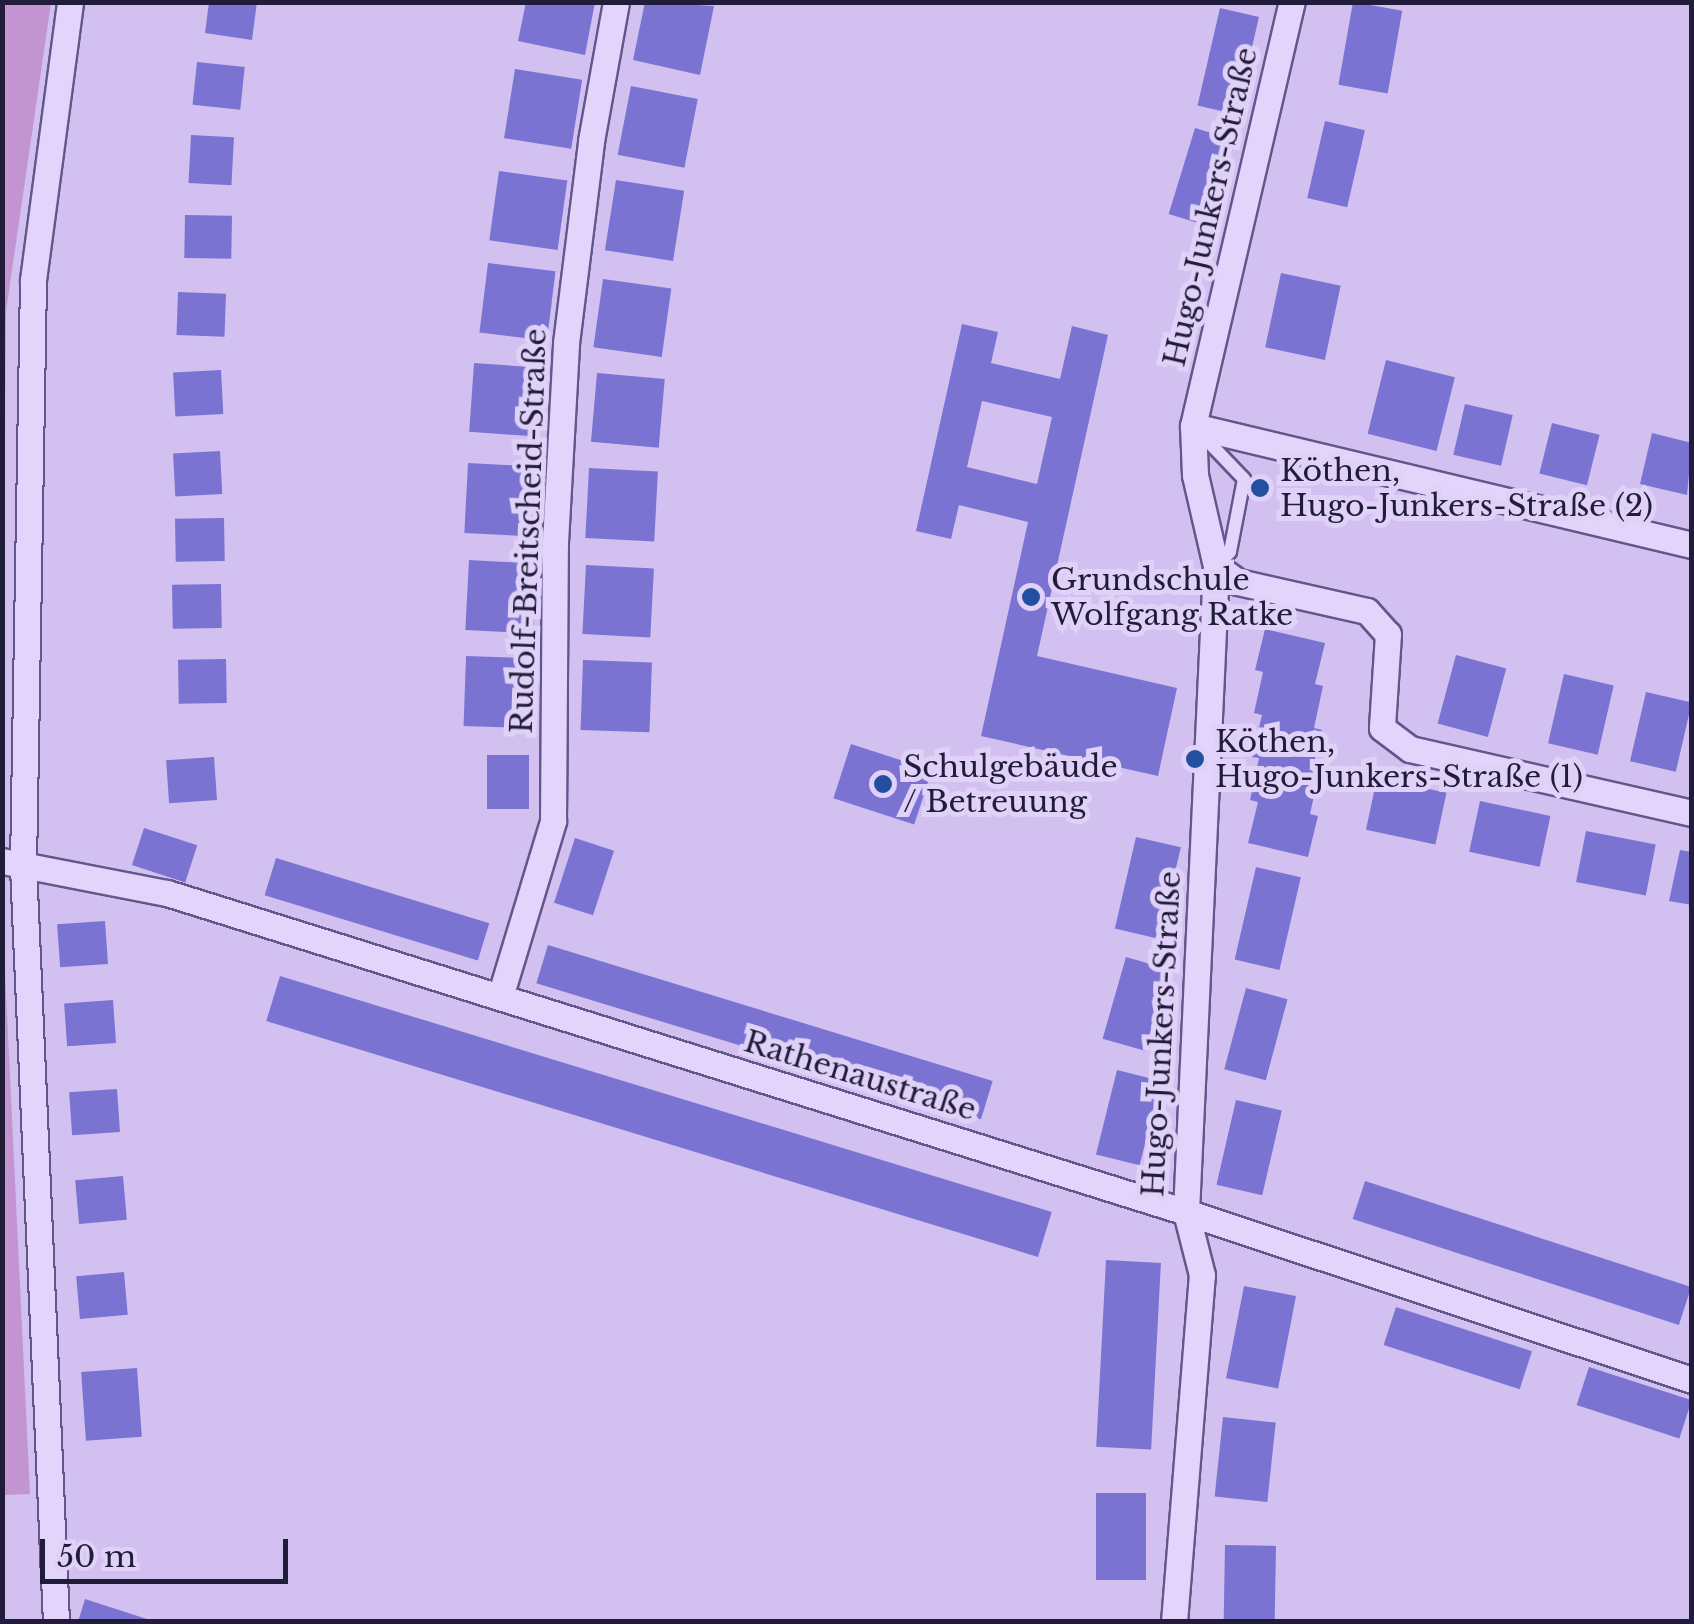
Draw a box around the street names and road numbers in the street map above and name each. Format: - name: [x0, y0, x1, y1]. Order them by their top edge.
- street label: Hugo-Junkers-Straße: [1157, 44, 1265, 370]
- street label: Rudolf-Breitscheid-Straße: [504, 328, 554, 734]
- street label: Hugo-Junkers-Straße: [1135, 870, 1189, 1198]
- street label: Rathenaustraße: [740, 1024, 980, 1128]

